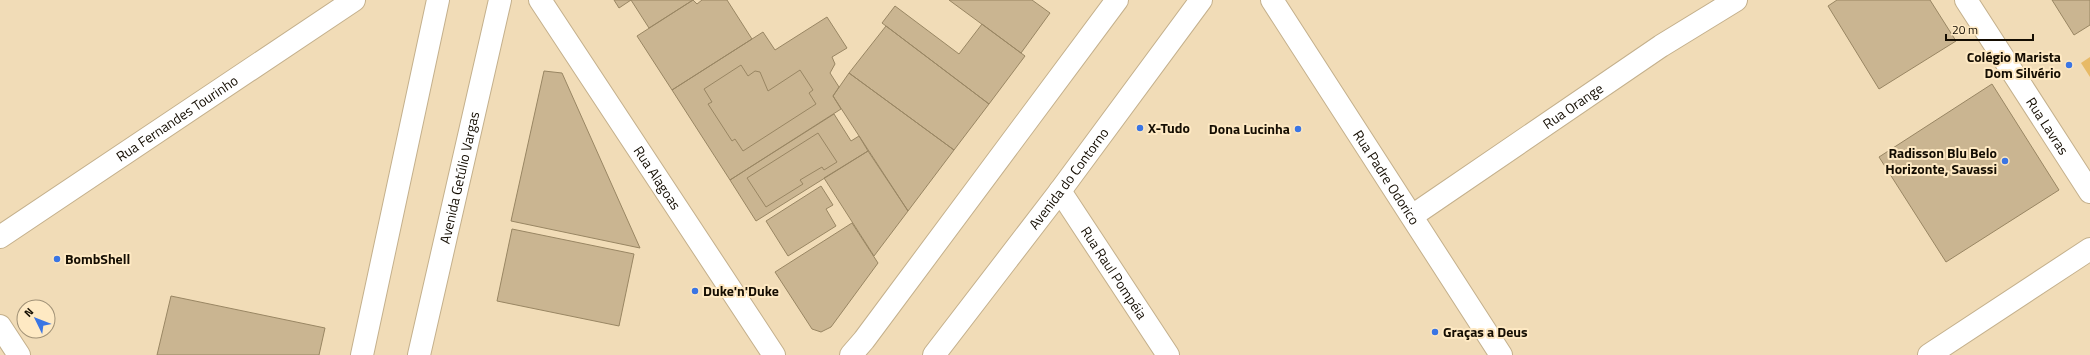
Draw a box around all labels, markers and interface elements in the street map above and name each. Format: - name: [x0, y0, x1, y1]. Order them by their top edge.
- scale bar: [1946, 16, 2033, 42]
- text: 20 m: [1952, 20, 1978, 39]
- place label: Colégio Marista Dom Silvério: [1967, 46, 2061, 83]
- marker: Colégio Marista Dom Silvério: [2064, 60, 2074, 70]
- street label: Rua Fernandes Tourinho: [112, 70, 242, 167]
- street label: Rua Orange: [1538, 77, 1607, 134]
- street label: Rua Lavras: [2021, 93, 2074, 159]
- street label: Avenida Getúlio Vargas: [434, 109, 484, 246]
- place label: X-Tudo: [1148, 117, 1190, 138]
- place label: Dona Lucinha: [1209, 118, 1290, 139]
- street label: Avenida do Contorno: [1023, 123, 1113, 234]
- marker: X-Tudo: [1135, 123, 1145, 133]
- marker: Dona Lucinha: [1293, 124, 1303, 134]
- street label: Rua Padre Odorico: [1348, 125, 1425, 229]
- street label: Rua Alagoas: [629, 141, 686, 214]
- place label: Radisson Blu Belo Horizonte, Savassi: [1885, 142, 1997, 179]
- marker: Radisson Blu Belo Horizonte, Savassi: [2000, 156, 2010, 166]
- street label: Rua Raul Pompéia: [1076, 222, 1153, 323]
- place label: BombShell: [65, 248, 130, 269]
- marker: BombShell: [52, 254, 62, 264]
- place label: Duke'n'Duke: [703, 280, 779, 301]
- marker: Duke'n'Duke: [690, 286, 700, 296]
- north arrow: [16, 299, 56, 339]
- text: N: [20, 304, 37, 320]
- place label: Graças a Deus: [1443, 321, 1528, 342]
- marker: Graças a Deus: [1430, 327, 1440, 337]

